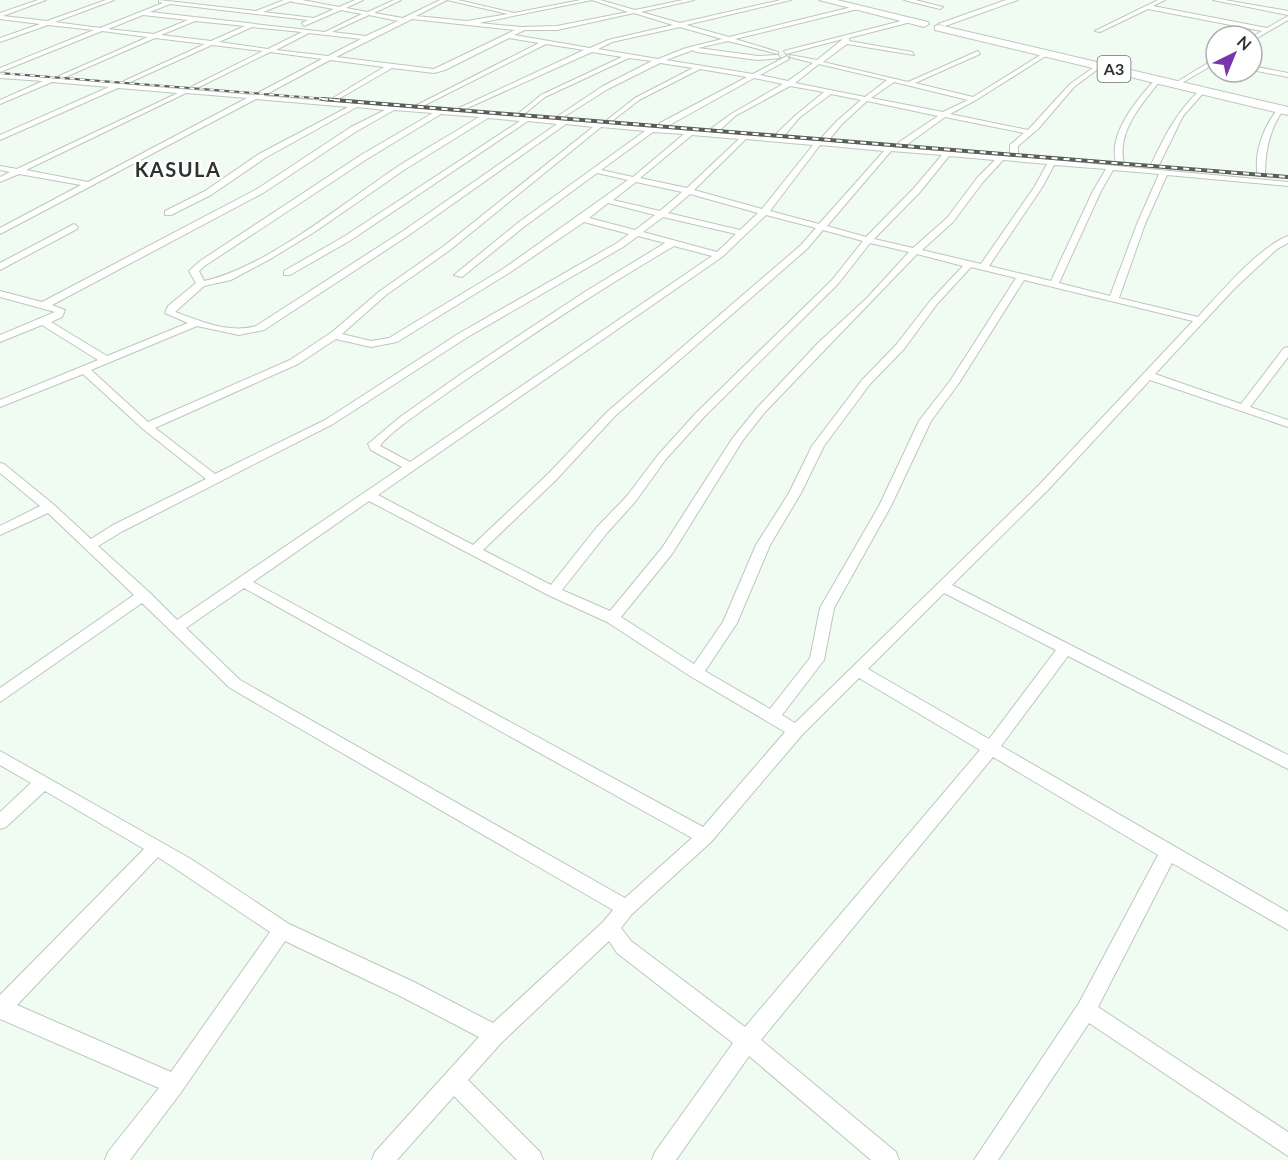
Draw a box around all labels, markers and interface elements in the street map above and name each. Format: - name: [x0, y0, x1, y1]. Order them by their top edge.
- north arrow: [1204, 24, 1264, 84]
- text: N: [1234, 32, 1256, 54]
- road number: A3: [1098, 56, 1130, 82]
- district label: KASULA: [135, 157, 221, 181]

